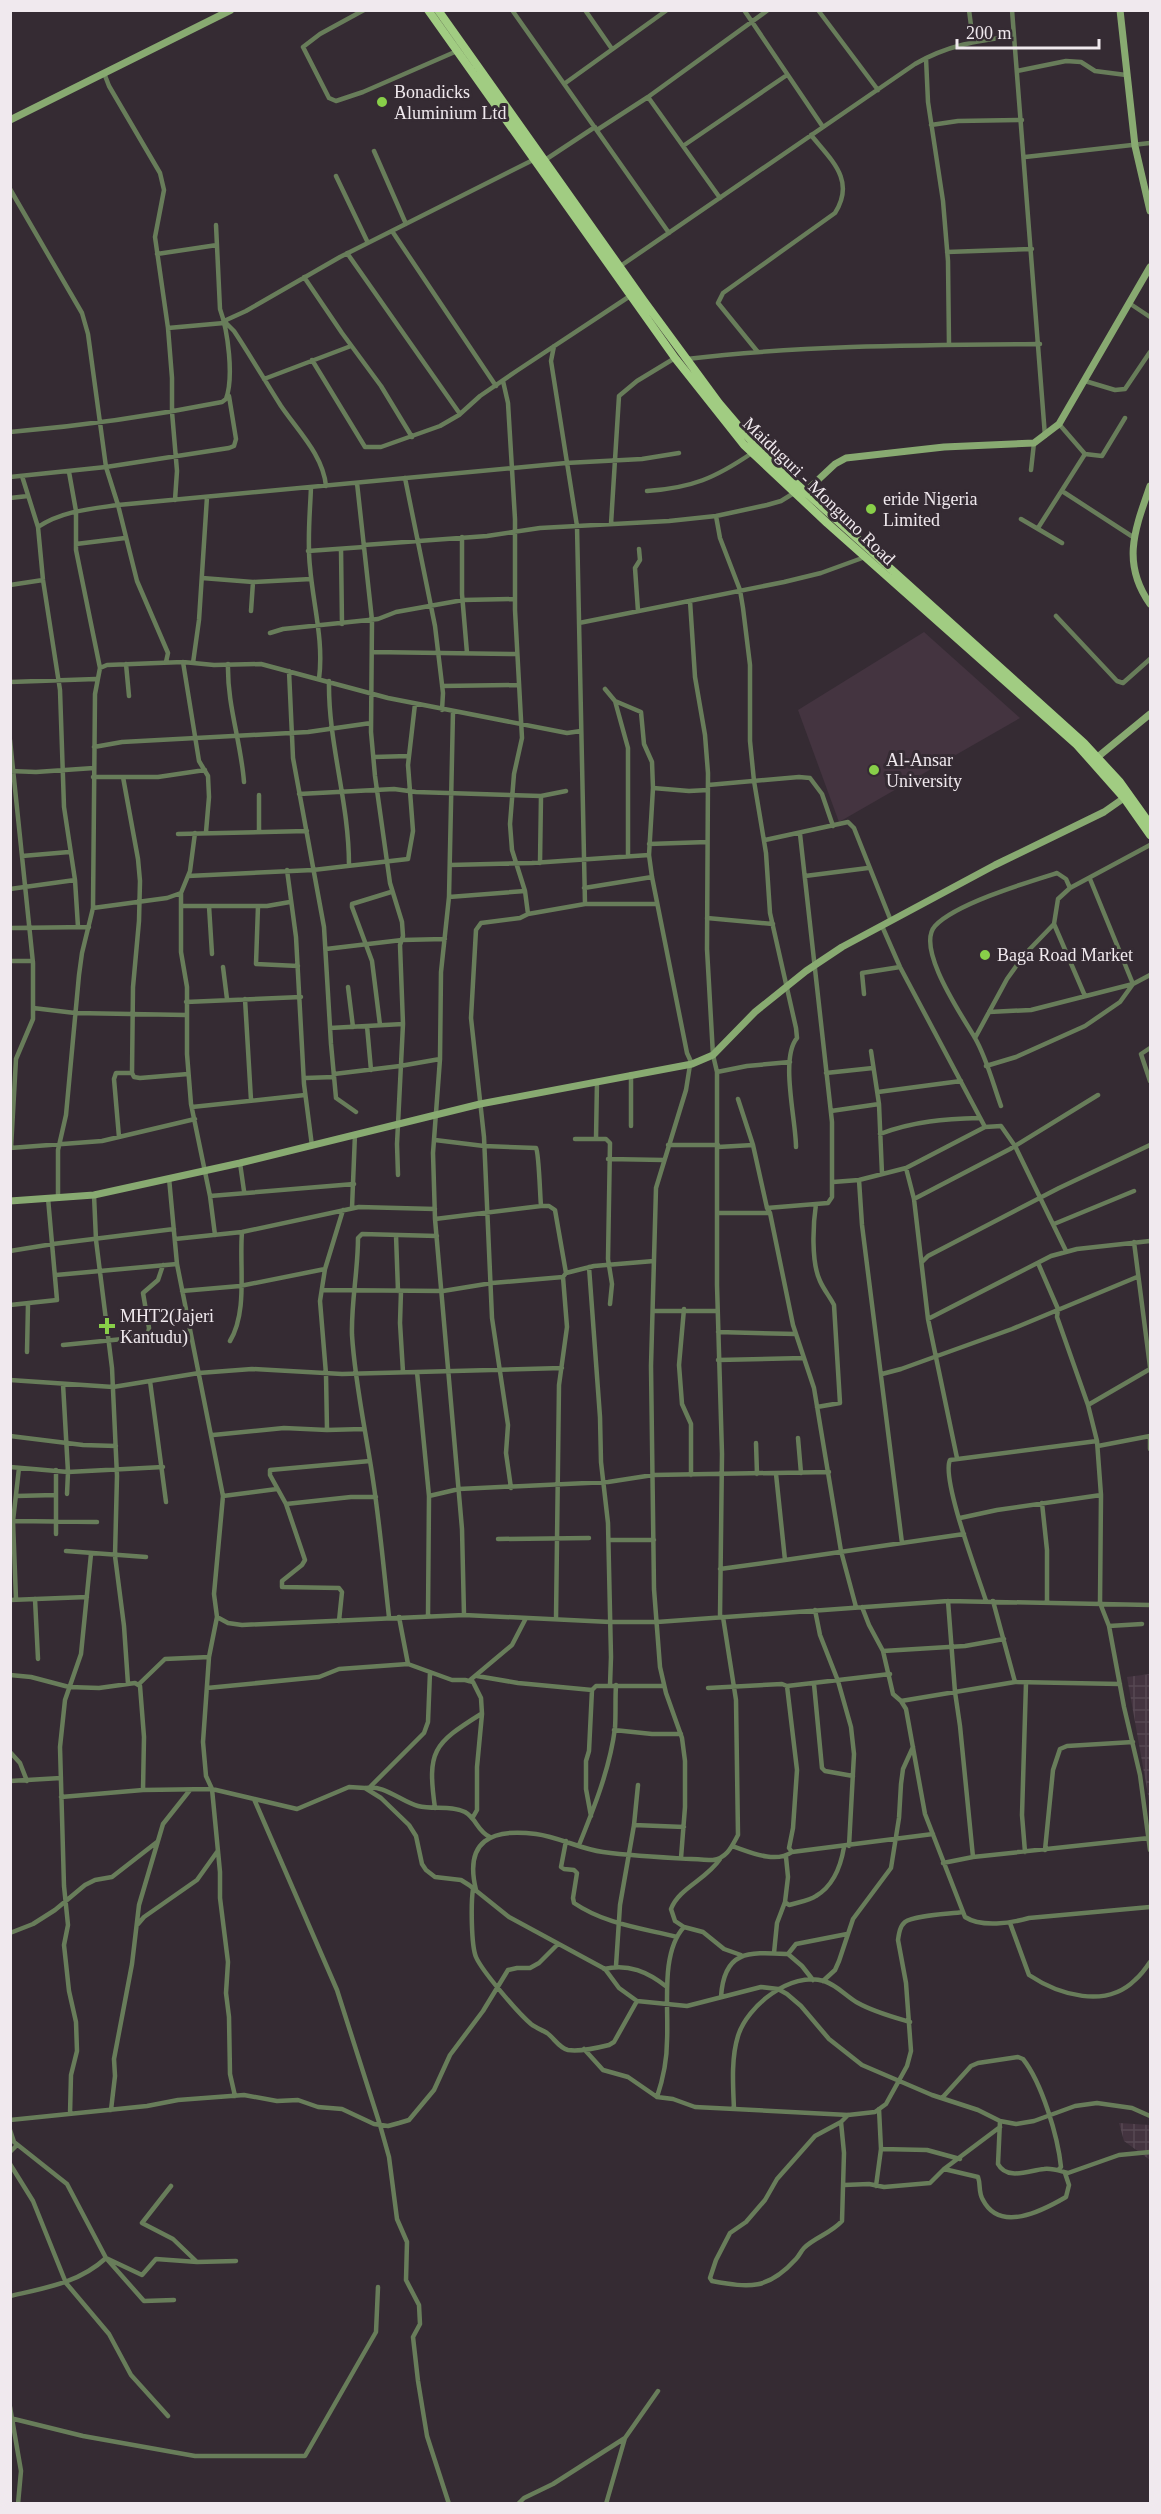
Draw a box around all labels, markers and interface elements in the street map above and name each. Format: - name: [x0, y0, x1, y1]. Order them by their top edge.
- scale bar: [957, 12, 1100, 50]
- text: 200 m: [966, 23, 1012, 43]
- place label: Bonadicks Aluminium Ltd: [394, 82, 507, 123]
- marker: Bonadicks Aluminium Ltd: [375, 95, 389, 109]
- street label: Maiduguri - Monguno Road: [739, 413, 899, 569]
- place label: eride Nigeria Limited: [883, 489, 977, 530]
- marker: eride Nigeria Limited: [864, 502, 878, 516]
- place label: Al-Ansar University: [886, 750, 962, 791]
- marker: Al-Ansar University: [867, 763, 881, 777]
- place label: Baga Road Market: [997, 945, 1133, 965]
- marker: Baga Road Market: [978, 948, 992, 962]
- place label: MHT2(Jajeri Kantudu): [120, 1306, 214, 1348]
- marker: MHT2(Jajeri Kantudu): [98, 1317, 116, 1335]

